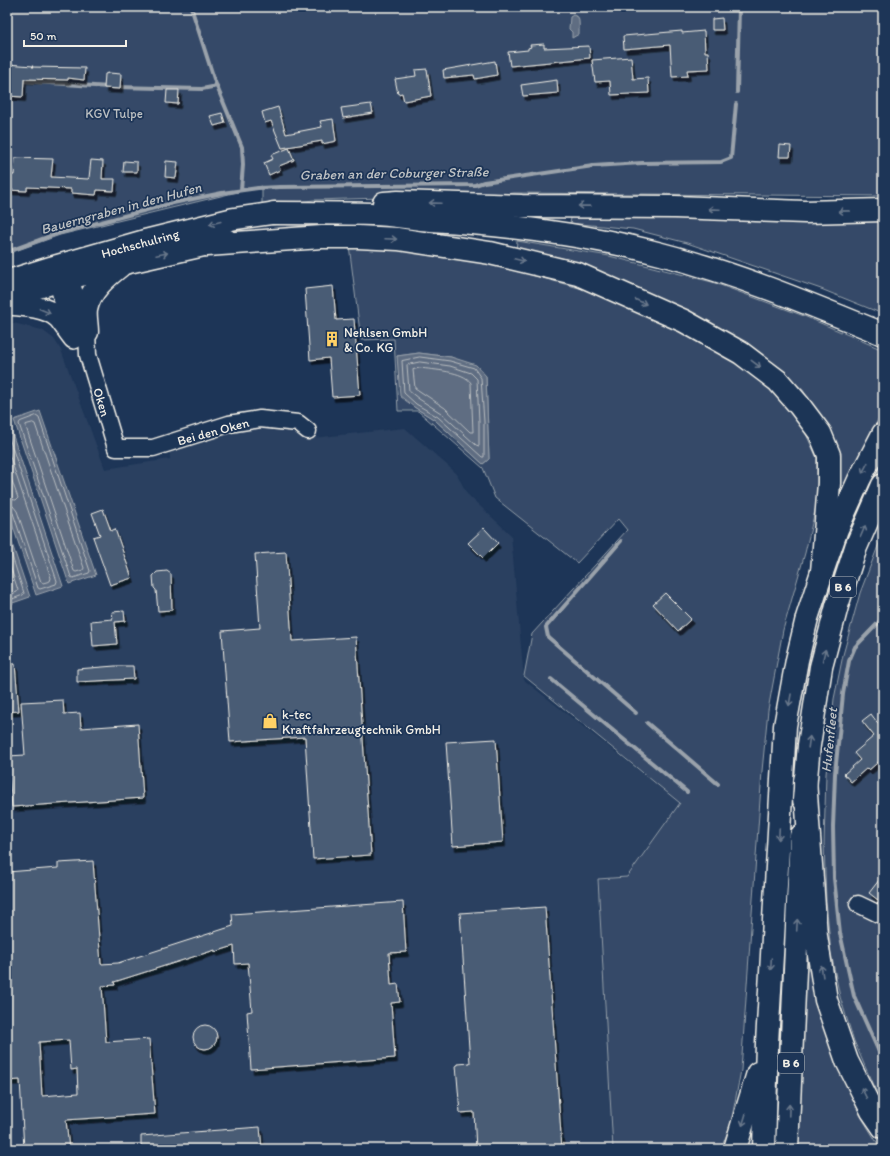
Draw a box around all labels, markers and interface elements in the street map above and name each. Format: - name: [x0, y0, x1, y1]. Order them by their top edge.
- scale bar: [24, 22, 126, 48]
- text: 50 m: [30, 29, 56, 43]
- park label: KGV Tulpe: [85, 106, 143, 121]
- water label: Graben an der Coburger Straße: [300, 163, 490, 184]
- water label: Bauerngraben in den Hufen: [39, 179, 204, 238]
- one-way arrow: [429, 199, 442, 207]
- one-way arrow: [578, 202, 591, 210]
- one-way arrow: [708, 205, 721, 213]
- one-way arrow: [838, 207, 851, 215]
- one-way arrow: [209, 220, 222, 228]
- street label: Hochschulring: [100, 226, 181, 261]
- one-way arrow: [384, 235, 397, 242]
- one-way arrow: [156, 250, 169, 258]
- one-way arrow: [512, 256, 525, 264]
- one-way arrow: [635, 299, 647, 307]
- one-way arrow: [38, 308, 50, 315]
- place label: Nehlsen GmbH & Co. KG: [344, 325, 427, 355]
- building icon: Nehlsen GmbH & Co. KG: [323, 330, 341, 348]
- one-way arrow: [750, 360, 761, 368]
- street label: Oken: [90, 386, 113, 418]
- street label: Bei den Oken: [176, 415, 251, 448]
- one-way arrow: [861, 462, 868, 474]
- one-way arrow: [859, 526, 867, 538]
- road number: B 6: [830, 577, 856, 597]
- one-way arrow: [821, 649, 828, 662]
- one-way arrow: [786, 693, 794, 706]
- water label: Hufenfleet: [818, 705, 842, 773]
- place label: k-tec Kraftfahrzeugtechnik GmbH: [282, 707, 441, 737]
- shop icon: k-tec Kraftfahrzeugtechnik GmbH: [261, 712, 279, 730]
- one-way arrow: [805, 736, 813, 749]
- one-way arrow: [775, 827, 782, 840]
- one-way arrow: [793, 919, 801, 932]
- one-way arrow: [768, 957, 775, 970]
- one-way arrow: [818, 965, 826, 978]
- road number: B 6: [778, 1053, 804, 1073]
- one-way arrow: [859, 1087, 867, 1099]
- one-way arrow: [785, 1104, 793, 1117]
- one-way arrow: [740, 1114, 747, 1127]

